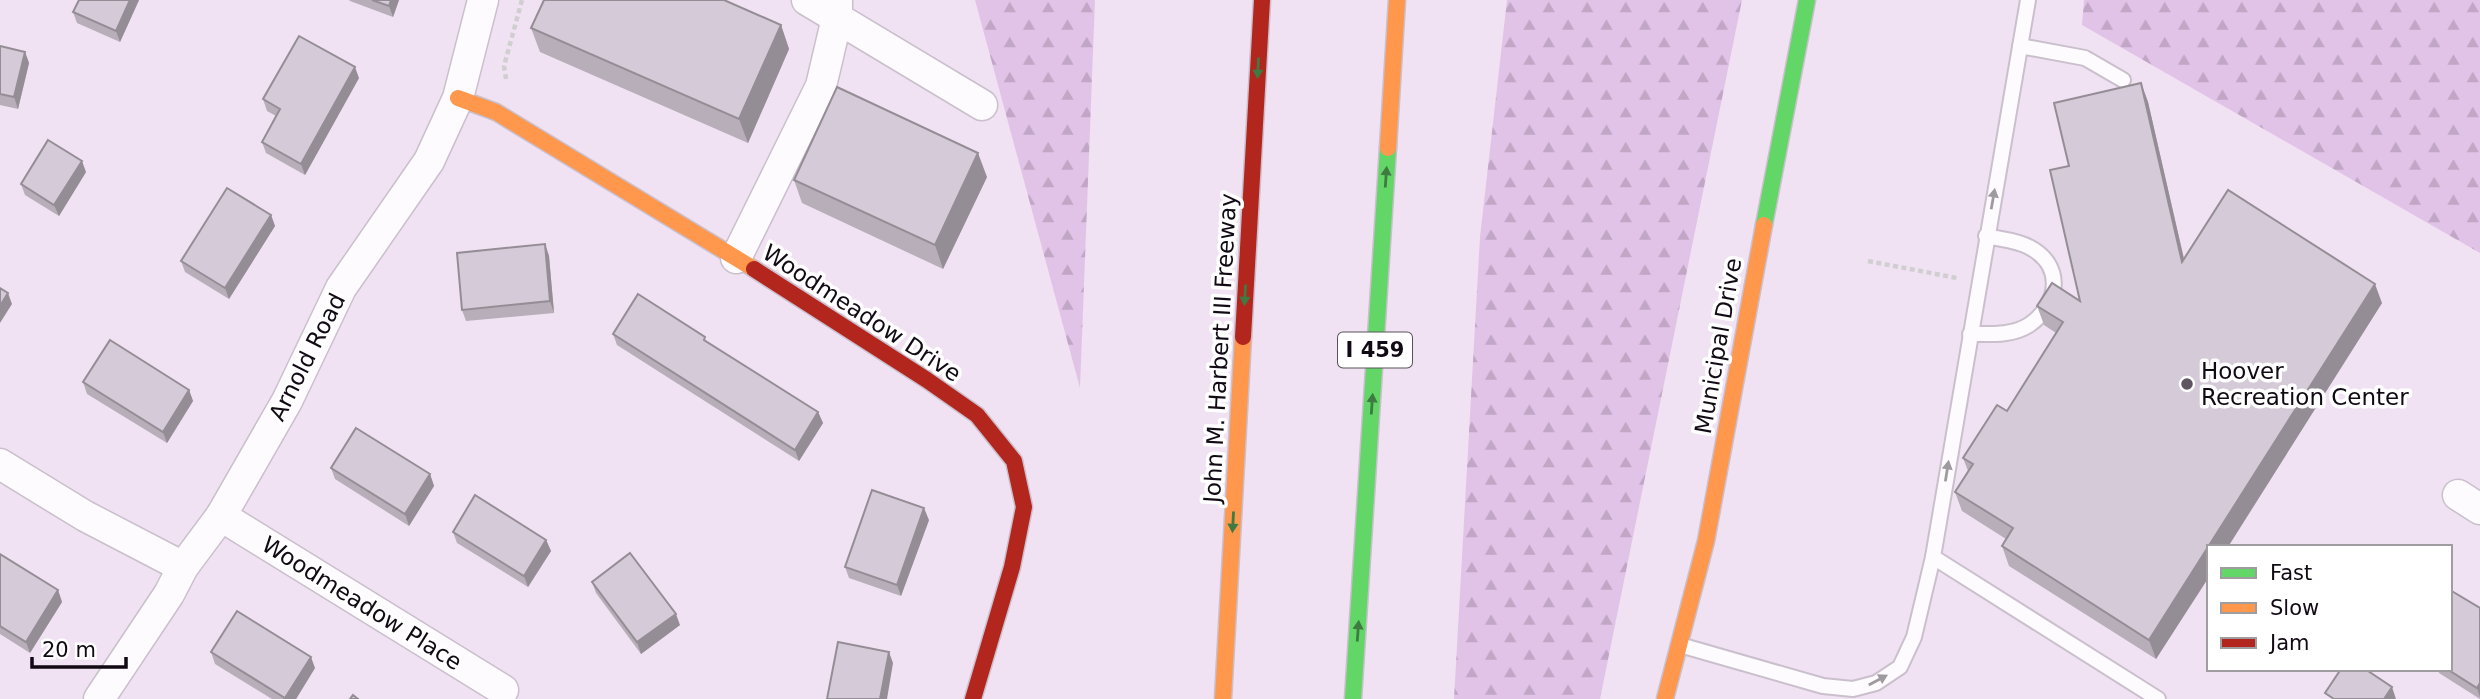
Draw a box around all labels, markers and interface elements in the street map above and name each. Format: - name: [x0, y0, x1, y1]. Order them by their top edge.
- one-way arrow: [1252, 57, 1263, 79]
- one-way arrow: [1381, 166, 1392, 188]
- one-way arrow: [1988, 188, 1999, 210]
- street label: John M. Harbert III Freeway: [1199, 192, 1241, 506]
- street label: Woodmeadow Drive: [758, 239, 966, 387]
- street label: Municipal Drive: [1690, 256, 1746, 436]
- one-way arrow: [1240, 285, 1251, 307]
- street label: Arnold Road: [264, 289, 350, 425]
- road number: I 459: [1338, 332, 1412, 368]
- place label: Hoover Recreation Center: [2201, 358, 2409, 410]
- marker: Hoover Recreation Center: [2179, 376, 2195, 392]
- one-way arrow: [1367, 393, 1378, 415]
- one-way arrow: [1942, 460, 1953, 482]
- one-way arrow: [1227, 512, 1238, 534]
- street label: Woodmeadow Place: [257, 531, 467, 675]
- legend: [2207, 545, 2452, 671]
- text: Fast: [2270, 561, 2312, 585]
- text: Slow: [2270, 596, 2319, 620]
- one-way arrow: [1352, 620, 1363, 642]
- scale bar: [32, 626, 126, 670]
- text: Jam: [2268, 631, 2310, 655]
- text: 20 m: [42, 638, 96, 662]
- one-way arrow: [1869, 674, 1889, 686]

